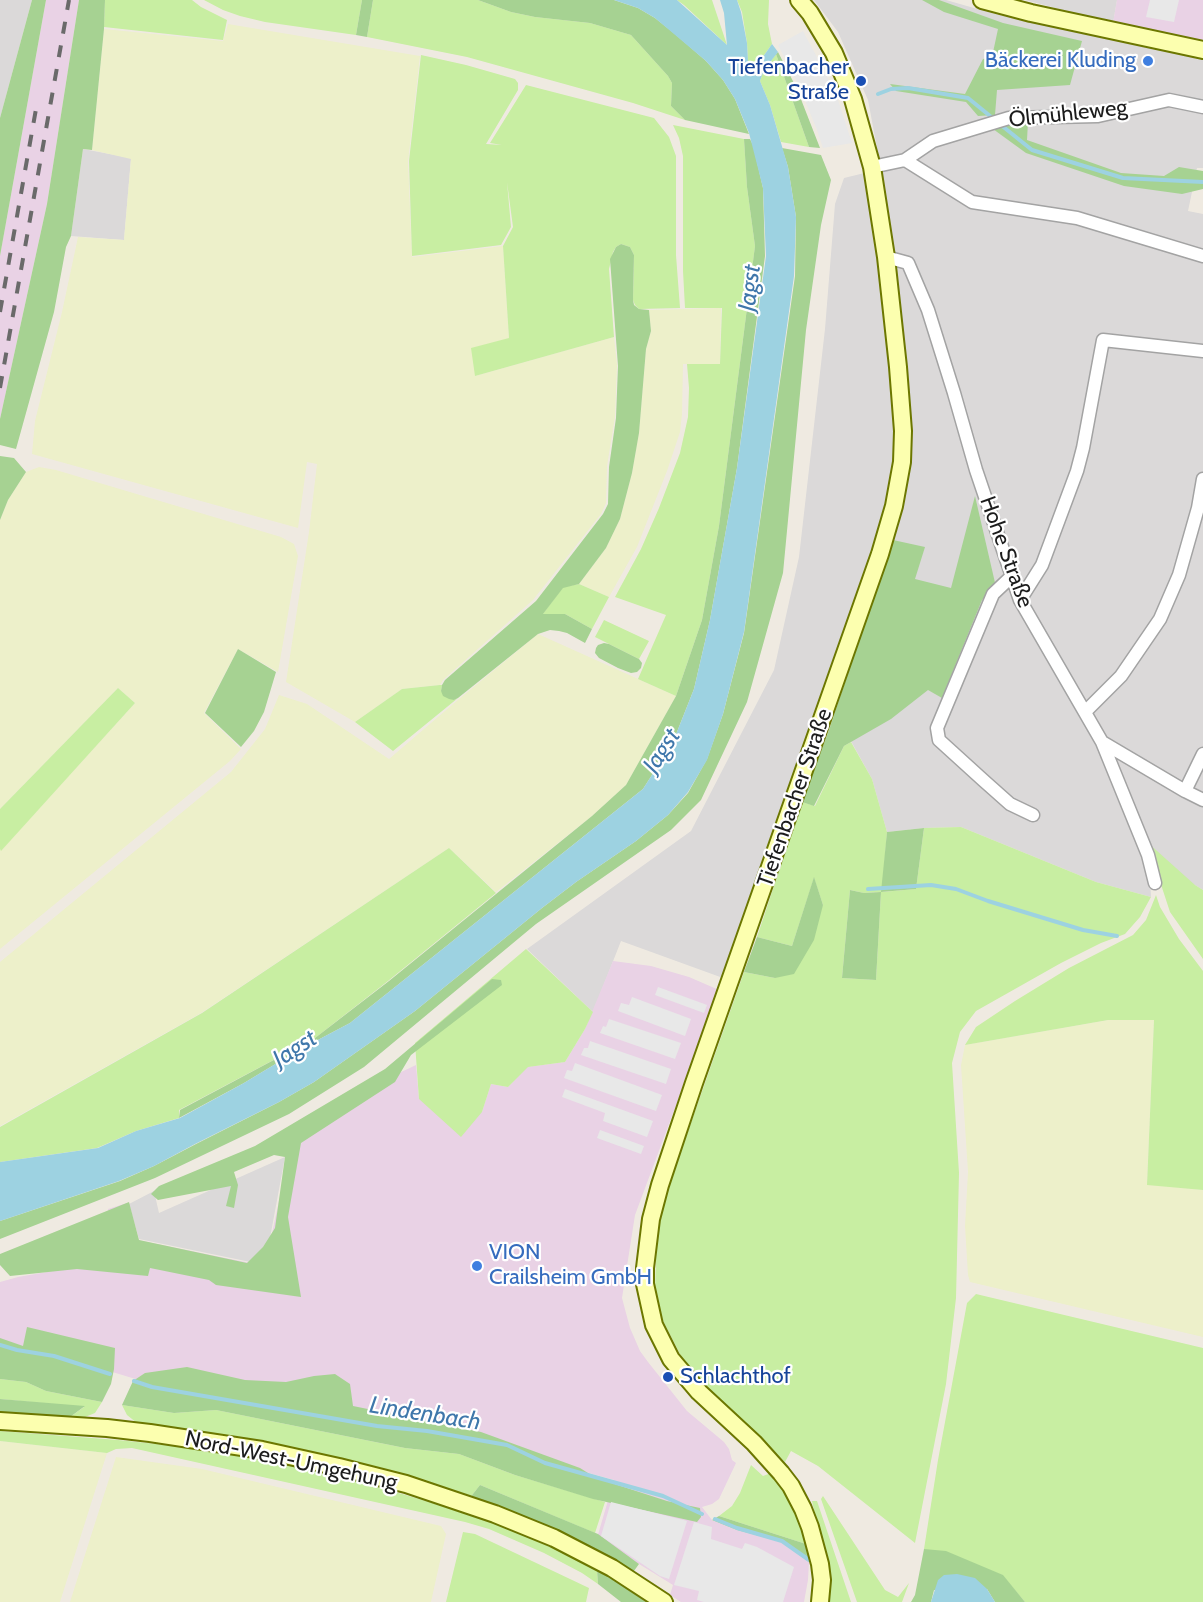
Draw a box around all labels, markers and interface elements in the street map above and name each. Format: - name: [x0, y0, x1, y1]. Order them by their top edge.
- place label: Bäckerei Kluding: [985, 48, 1136, 74]
- marker: Bäckerei Kluding: [1141, 54, 1155, 68]
- place label: Tiefenbacher Straße: [728, 55, 849, 106]
- marker: Tiefenbacher Straße: [854, 74, 868, 88]
- street label: Ölmühleweg: [1007, 95, 1129, 133]
- water label: Jagst: [733, 263, 767, 313]
- street label: Hohe Straße: [974, 493, 1038, 611]
- street label: Tiefenbacher Straße: [752, 705, 838, 891]
- water label: Jagst: [637, 724, 687, 778]
- water label: Jagst: [268, 1024, 322, 1074]
- place label: VION Crailsheim GmbH: [489, 1240, 652, 1292]
- marker: VION Crailsheim GmbH: [470, 1259, 484, 1273]
- place label: Schlachthof: [680, 1364, 791, 1390]
- marker: Schlachthof: [661, 1370, 675, 1384]
- water label: Lindenbach: [367, 1391, 483, 1437]
- street label: Nord-West-Umgehung: [183, 1426, 399, 1496]

